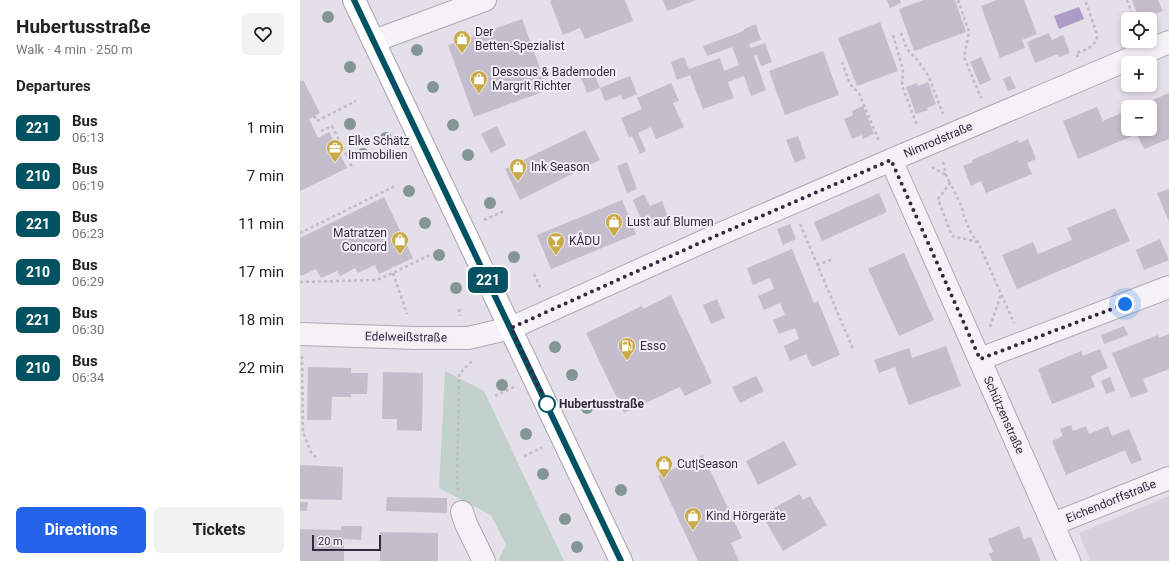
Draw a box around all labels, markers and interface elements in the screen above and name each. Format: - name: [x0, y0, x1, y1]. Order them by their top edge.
- map controls: [1121, 12, 1157, 136]
- button: locate: [1121, 12, 1157, 48]
- button: heart: [242, 13, 284, 55]
- text: Hubertusstraße: [16, 15, 151, 38]
- place label: Der Betten-Spezialist: [475, 25, 565, 53]
- shop icon: Der Betten-Spezialist: [452, 29, 472, 54]
- text: Walk · 4 min · 250 m: [16, 42, 133, 57]
- button: +: [1121, 56, 1157, 92]
- place label: Dessous & Bademoden Margrit Richter: [492, 65, 616, 93]
- shop icon: Dessous & Bademoden Margrit Richter: [469, 69, 489, 94]
- text: Departures: [16, 77, 91, 95]
- button: −: [1121, 100, 1157, 136]
- text: Bus: [72, 112, 98, 130]
- text: 1 min: [247, 119, 284, 137]
- street label: Nimrodstraße: [901, 119, 975, 161]
- text: 221: [26, 120, 50, 136]
- text: 06:13: [72, 130, 104, 145]
- place label: Elke Schätz Immobilien: [348, 134, 410, 162]
- office icon: Elke Schätz Immobilien: [325, 138, 345, 163]
- shop icon: Ink Season: [508, 157, 528, 182]
- text: Bus: [72, 160, 98, 178]
- place label: Ink Season: [531, 160, 590, 174]
- text: 7 min: [247, 167, 284, 185]
- text: 210: [26, 168, 50, 184]
- text: 06:19: [72, 178, 104, 193]
- text: Bus: [72, 208, 98, 226]
- shop icon: Lust auf Blumen: [604, 212, 624, 237]
- text: 11 min: [238, 215, 284, 233]
- place label: Lust auf Blumen: [627, 215, 714, 229]
- text: 221: [26, 216, 50, 232]
- text: 06:23: [72, 226, 104, 241]
- place label: Matratzen Concord: [333, 226, 387, 254]
- shop icon: Matratzen Concord: [390, 230, 410, 255]
- bar icon: KÅDU: [546, 231, 566, 256]
- place label: KÅDU: [569, 232, 600, 248]
- text: Bus: [72, 256, 98, 274]
- text: 17 min: [238, 263, 284, 281]
- text: 210: [26, 264, 50, 280]
- line badge: 221: [465, 267, 511, 293]
- text: 221: [476, 272, 500, 288]
- text: 06:29: [72, 274, 104, 289]
- your location: [1115, 294, 1135, 314]
- text: Bus: [72, 304, 98, 322]
- text: 18 min: [238, 311, 284, 329]
- text: 221: [26, 312, 50, 328]
- text: 06:30: [72, 322, 104, 337]
- street label: Edelweißstraße: [365, 329, 447, 345]
- fuel station icon: Esso: [617, 336, 637, 361]
- place label: Esso: [640, 339, 666, 353]
- text: Bus: [72, 352, 98, 370]
- text: 22 min: [238, 359, 284, 377]
- text: 210: [26, 360, 50, 376]
- text: 06:34: [72, 370, 104, 385]
- street label: Schützenstraße: [981, 374, 1027, 456]
- marker: Hubertusstraße: [538, 395, 556, 413]
- place label: Hubertusstraße: [559, 397, 644, 411]
- shop icon: Cut|Season: [654, 454, 674, 479]
- place label: Cut|Season: [677, 457, 738, 471]
- street label: Eichendorffstraße: [1064, 477, 1158, 525]
- shop icon: Kind Hörgeräte: [683, 506, 703, 531]
- button: Directions: [16, 507, 146, 553]
- button: Tickets: [154, 507, 284, 553]
- place label: Kind Hörgeräte: [706, 509, 786, 523]
- scale bar: [312, 533, 381, 552]
- text: 20 m: [318, 535, 343, 548]

